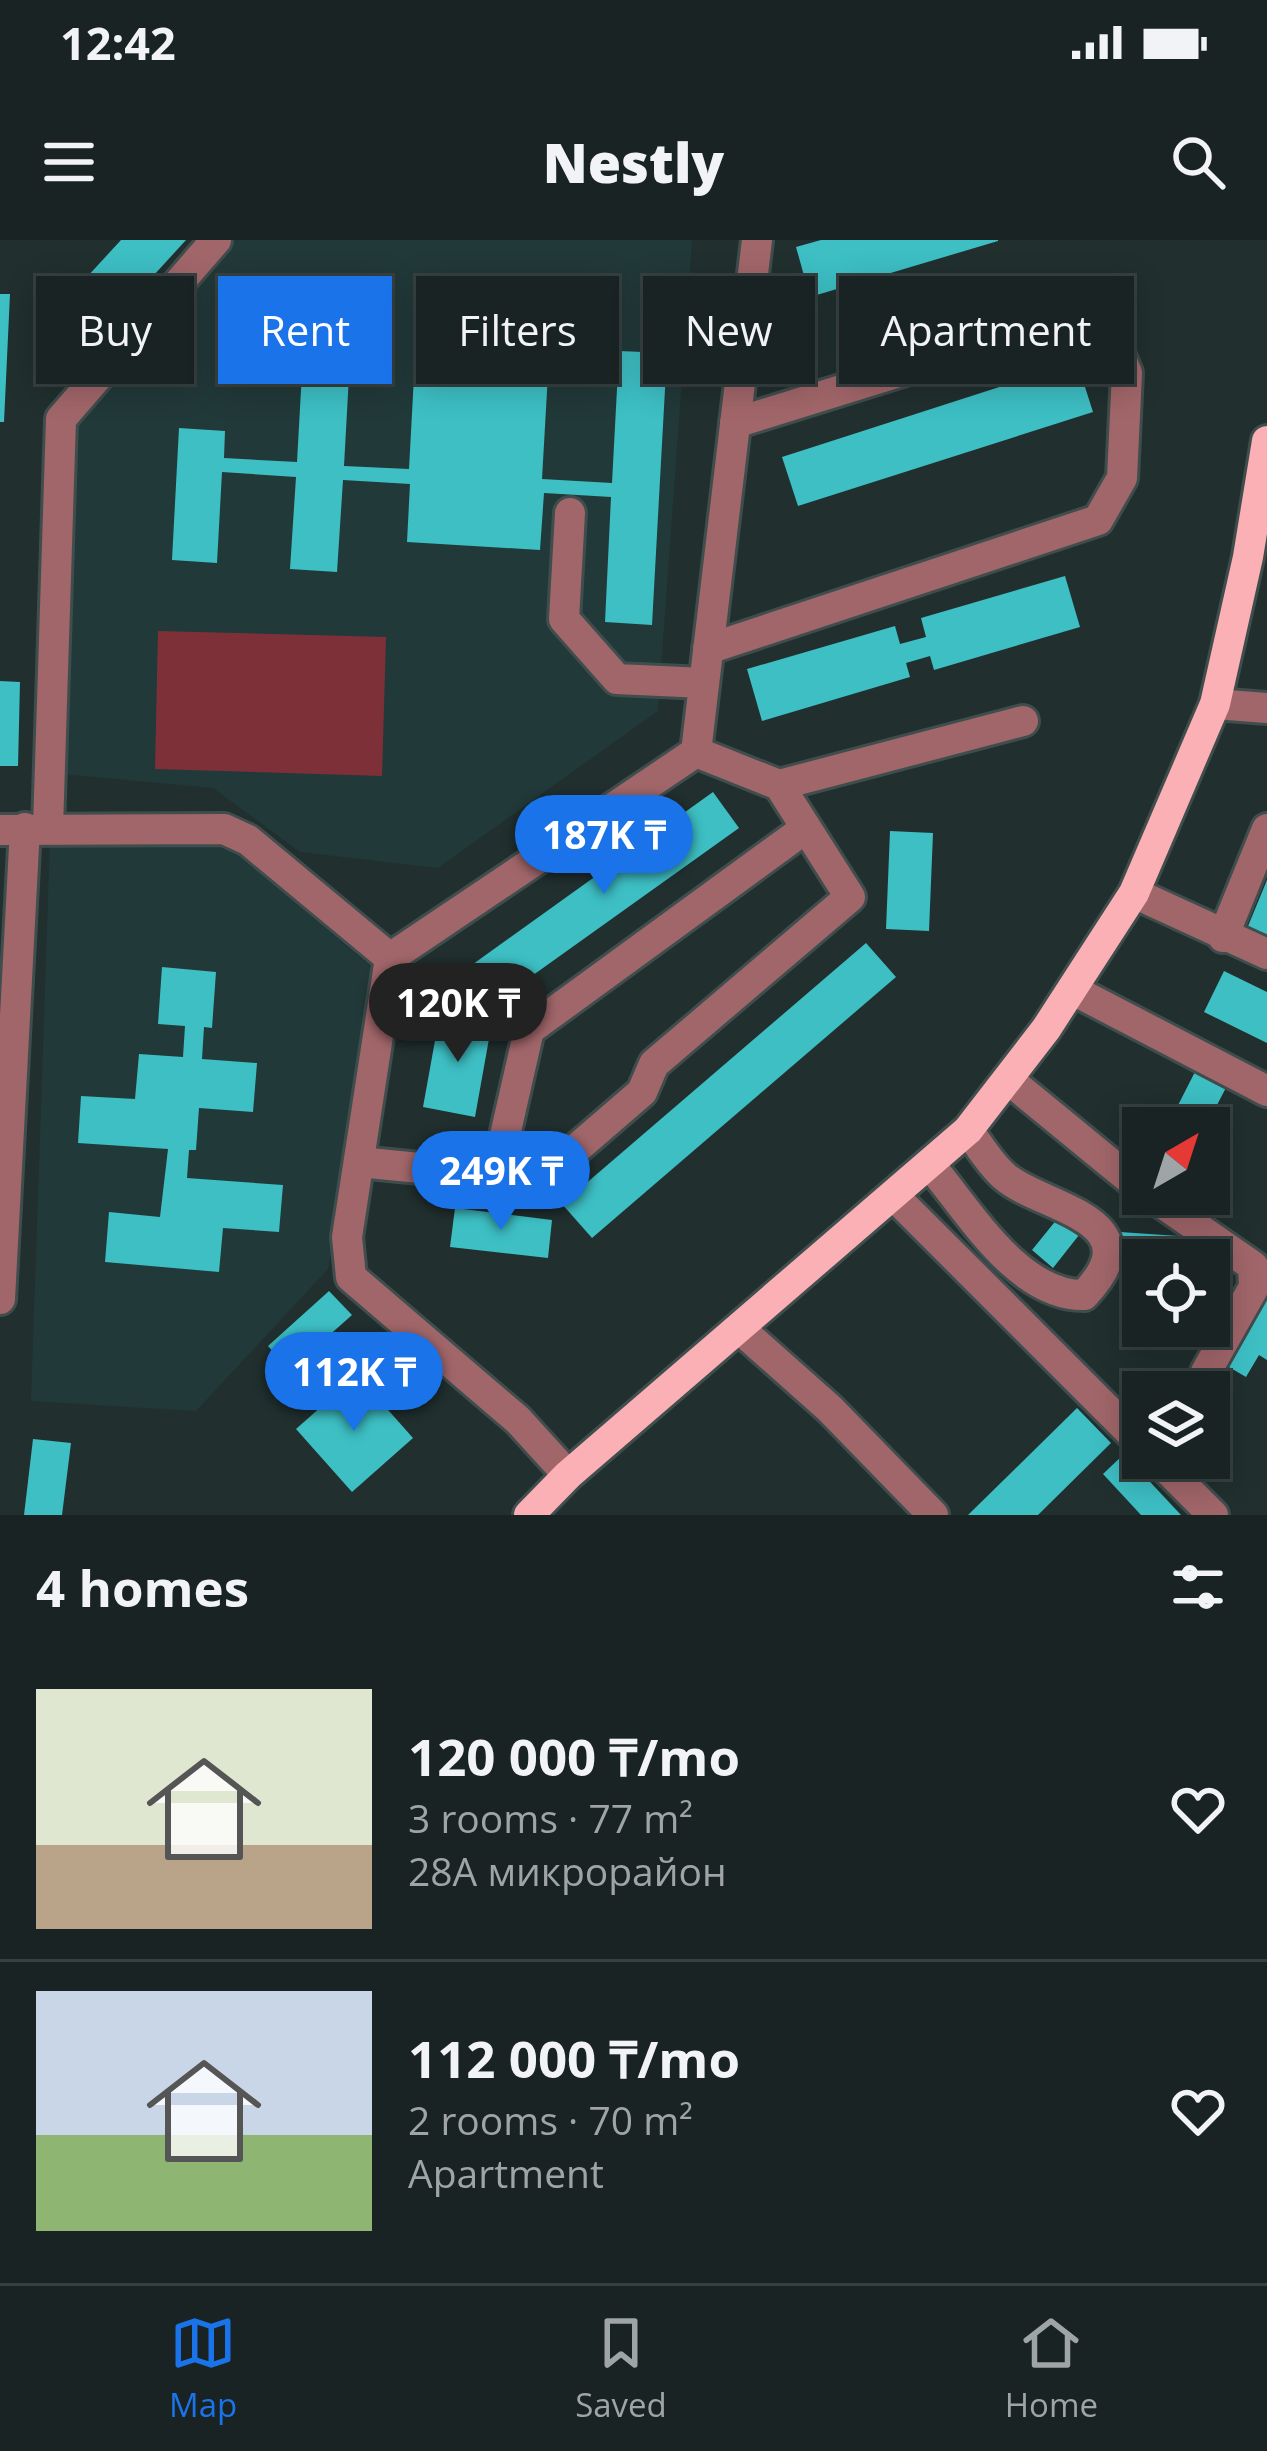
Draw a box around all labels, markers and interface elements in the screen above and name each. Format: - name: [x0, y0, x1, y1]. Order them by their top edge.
- text: 12:42: [60, 12, 176, 73]
- text: Nestly: [543, 125, 724, 199]
- icon: menu: [36, 129, 102, 195]
- icon: search: [1165, 129, 1231, 195]
- chip: Buy: [36, 276, 194, 384]
- chip: Rent: [218, 276, 392, 384]
- chip: Filters: [416, 276, 619, 384]
- chip: New: [643, 276, 815, 384]
- chip: Apartment: [839, 276, 1134, 384]
- pin: 187K ₸: [506, 795, 702, 897]
- text: 187K ₸: [542, 807, 666, 860]
- pin: 120K ₸: [360, 963, 556, 1065]
- text: 120K ₸: [396, 975, 520, 1028]
- north arrow: [1122, 1107, 1230, 1215]
- map controls: [1122, 1107, 1230, 1479]
- pin: 249K ₸: [403, 1131, 599, 1233]
- text: 249K ₸: [439, 1143, 563, 1196]
- button: locate: [1122, 1239, 1230, 1347]
- pin: 112K ₸: [256, 1332, 452, 1434]
- text: 112K ₸: [292, 1344, 416, 1397]
- button: layers: [1122, 1371, 1230, 1479]
- text: 4 homes: [36, 1552, 249, 1622]
- icon: filters: [1165, 1554, 1231, 1620]
- text: 120 000 ₸/mo: [408, 1721, 740, 1791]
- icon: home: [132, 1737, 276, 1881]
- icon: heart: [1165, 1776, 1231, 1842]
- text: 3 rooms · 77 m²: [408, 1791, 693, 1844]
- text: 28А микрорайон: [408, 1844, 727, 1897]
- text: 112 000 ₸/mo: [408, 2023, 740, 2093]
- icon: home: [132, 2039, 276, 2183]
- icon: heart: [1165, 2078, 1231, 2144]
- text: 2 rooms · 70 m²: [408, 2093, 693, 2146]
- text: Apartment: [408, 2146, 604, 2199]
- tab: Map: [169, 2310, 237, 2427]
- tab: Saved: [575, 2310, 667, 2427]
- tab: Home: [1005, 2310, 1098, 2427]

